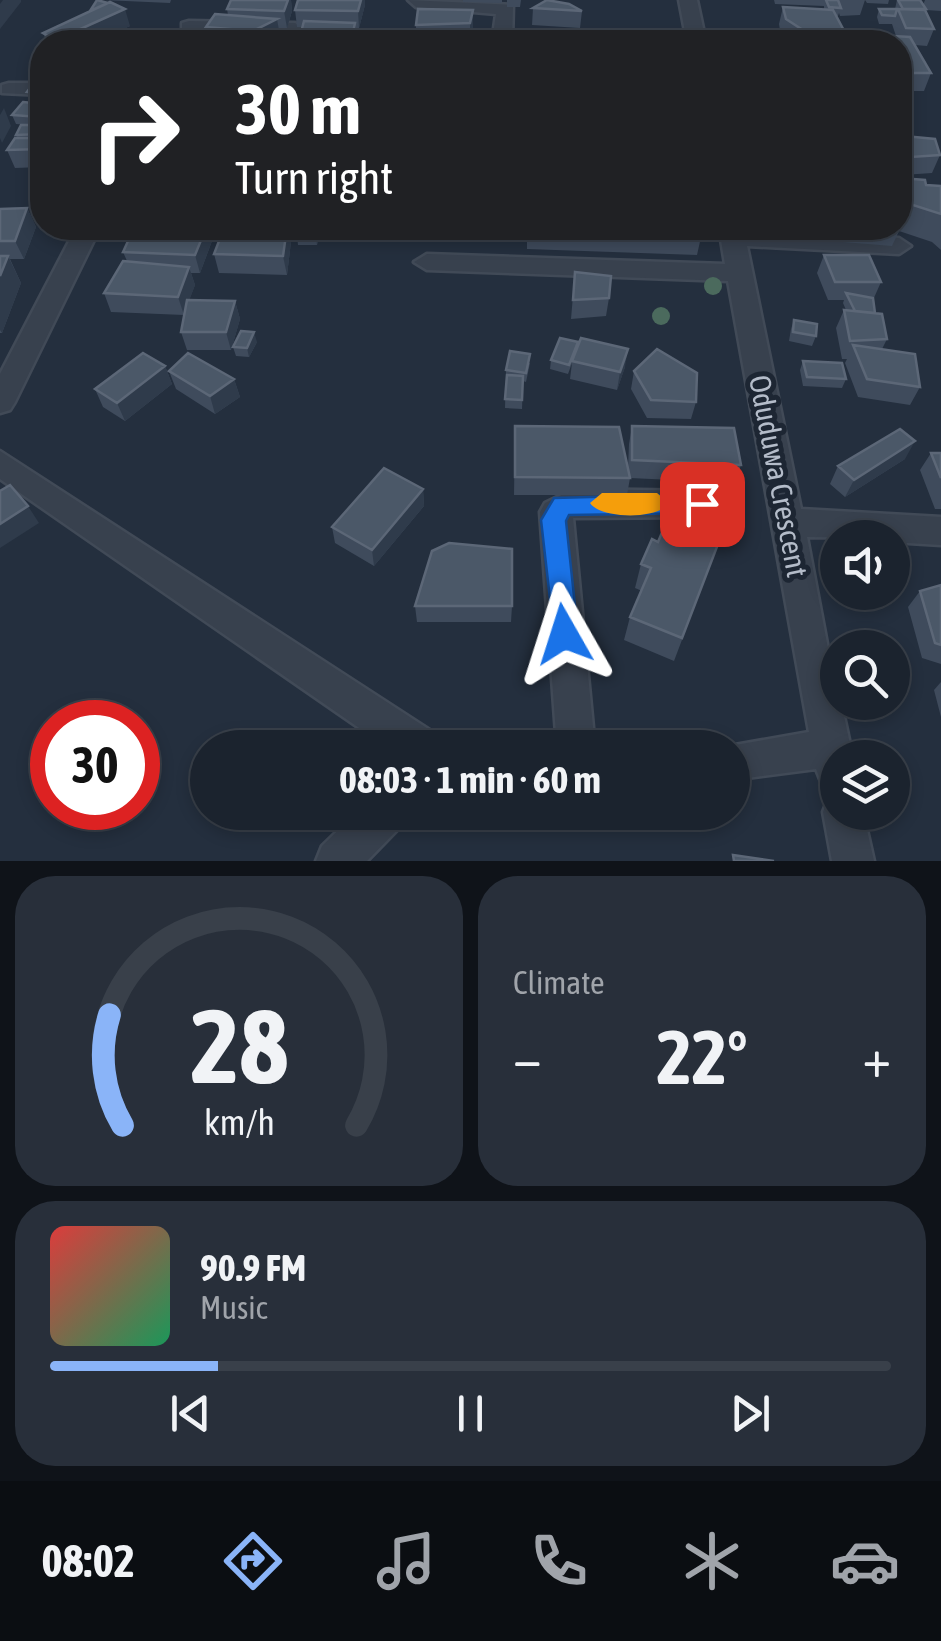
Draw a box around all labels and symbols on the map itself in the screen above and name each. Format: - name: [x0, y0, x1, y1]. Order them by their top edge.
- street label: Oduduwa Crescent: [743, 372, 815, 580]
- pin: [660, 462, 745, 547]
- position arrow: [512, 582, 616, 686]
- speed limit sign: 30: [30, 700, 160, 830]

